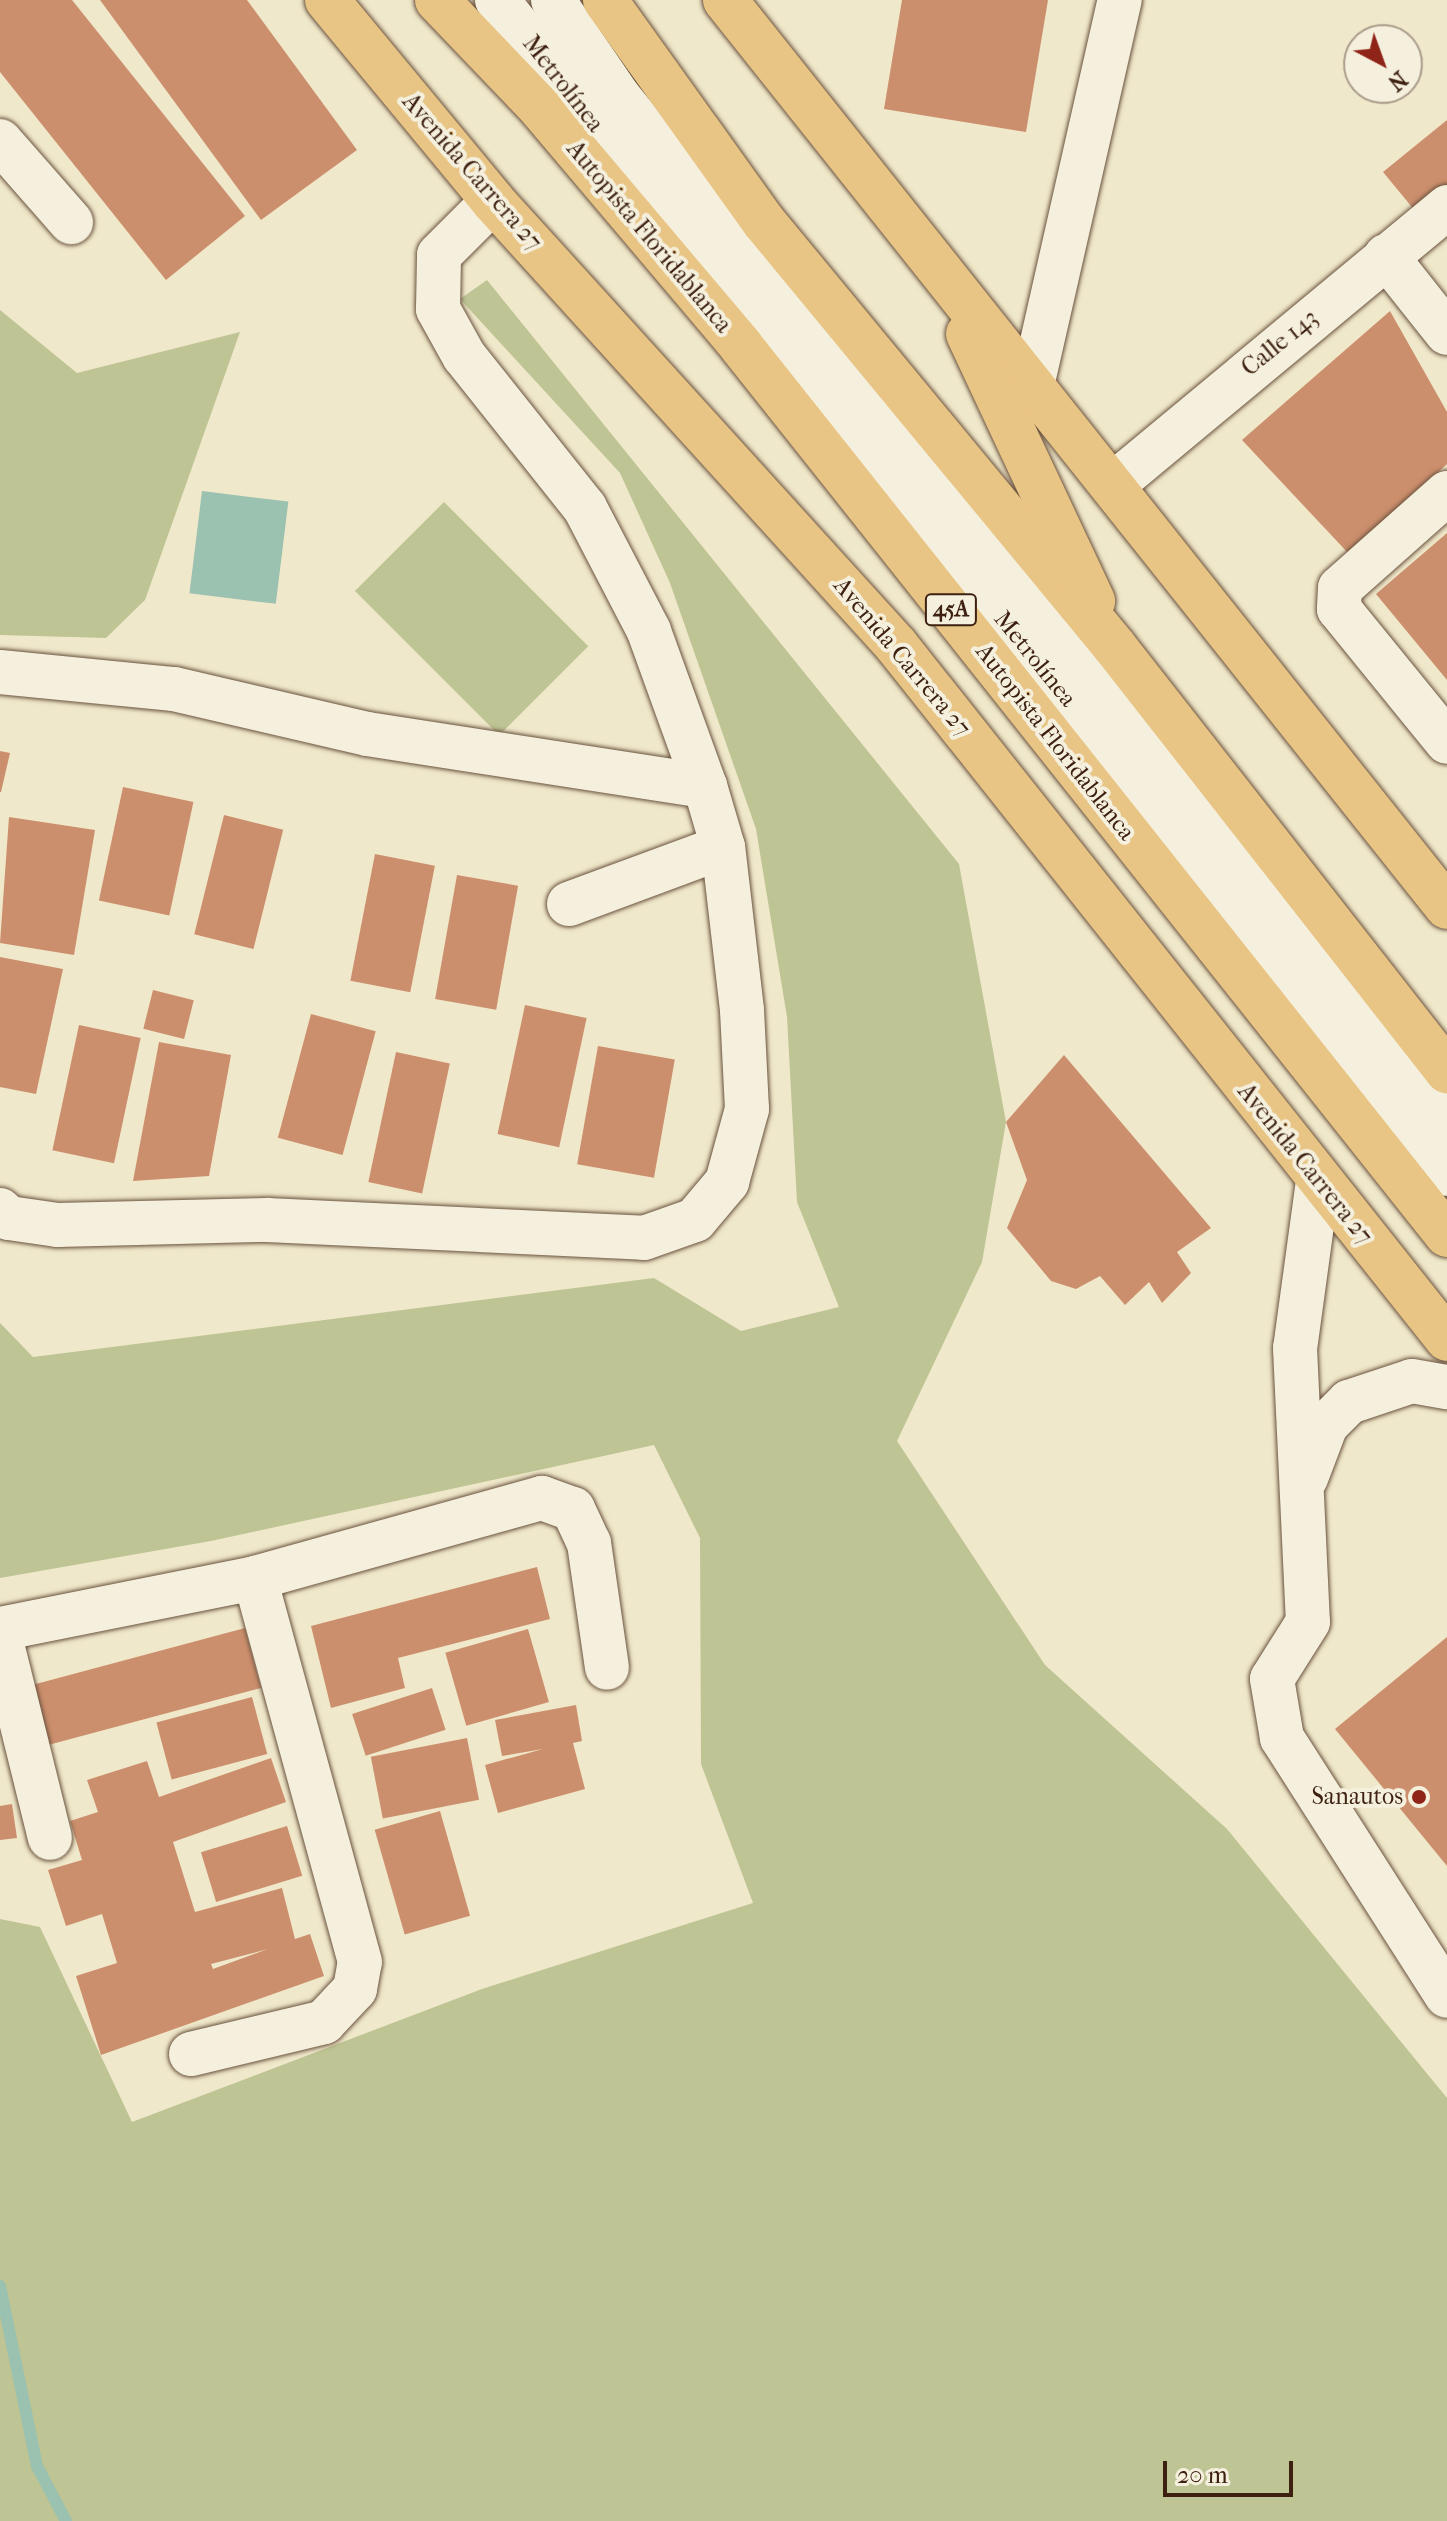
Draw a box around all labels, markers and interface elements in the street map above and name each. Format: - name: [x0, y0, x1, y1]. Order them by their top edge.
- north arrow: [1343, 24, 1423, 104]
- street label: Metrolínea: [516, 30, 610, 138]
- text: N: [1383, 65, 1412, 96]
- street label: Avenida Carrera 27: [396, 88, 548, 256]
- street label: Autopista Floridablanca: [560, 135, 738, 339]
- street label: Calle 143: [1236, 304, 1324, 382]
- street label: Avenida Carrera 27: [827, 572, 977, 742]
- road number: 45A: [923, 592, 979, 628]
- street label: Metrolínea: [988, 605, 1082, 713]
- street label: Autopista Floridablanca: [969, 638, 1141, 846]
- street label: Avenida Carrera 27: [1231, 1078, 1379, 1250]
- place label: Sanautos: [1311, 1783, 1403, 1811]
- marker: Sanautos: [1410, 1788, 1428, 1806]
- scale bar: [1167, 2445, 1297, 2495]
- text: 20 m: [1177, 2461, 1228, 2489]

